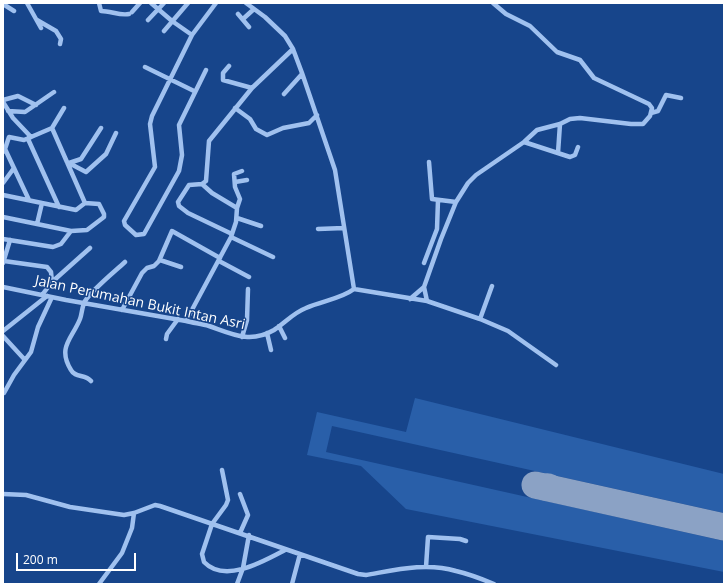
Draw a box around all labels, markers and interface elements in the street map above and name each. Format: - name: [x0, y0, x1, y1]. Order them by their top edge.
- street label: Jalan Perumahan Bukit Intan Asri: [33, 272, 247, 334]
- scale bar: [18, 545, 138, 571]
- text: 200 m: [23, 551, 58, 568]

